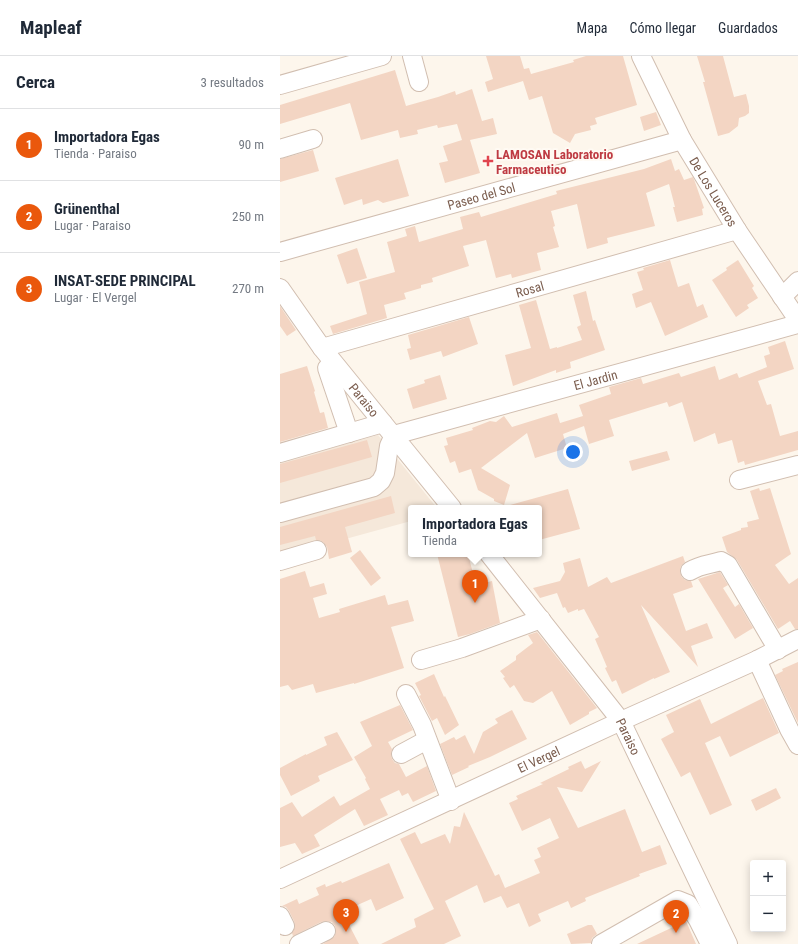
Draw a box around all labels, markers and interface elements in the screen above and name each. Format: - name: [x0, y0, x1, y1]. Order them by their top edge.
- text: Mapleaf: [20, 16, 82, 39]
- text: Mapa: [577, 20, 608, 36]
- text: Cómo llegar: [630, 20, 696, 36]
- text: Guardados: [718, 20, 778, 36]
- text: Cerca: [16, 72, 55, 92]
- text: 3 resultados: [200, 75, 264, 90]
- text: Importadora Egas: [54, 128, 160, 146]
- text: 1: [26, 137, 32, 152]
- text: 90 m: [238, 137, 264, 152]
- text: Tienda · Paraiso: [54, 146, 137, 161]
- place label: LAMOSAN Laboratorio Farmaceutico: [496, 147, 614, 177]
- street label: De Los Luceros: [687, 154, 741, 229]
- marker: LAMOSAN Laboratorio Farmaceutico: [483, 156, 493, 166]
- street label: Paseo del Sol: [446, 179, 517, 212]
- text: Grünenthal: [54, 200, 120, 218]
- text: 2: [26, 209, 32, 224]
- text: 250 m: [232, 209, 264, 224]
- text: Lugar · Paraiso: [54, 218, 131, 233]
- text: INSAT-SEDE PRINCIPAL: [54, 272, 196, 290]
- street label: Rosal: [514, 278, 546, 300]
- text: 3: [26, 281, 32, 296]
- text: 270 m: [232, 281, 264, 296]
- text: Lugar · El Vergel: [54, 290, 137, 305]
- street label: El Jardin: [572, 367, 619, 393]
- street label: Paraiso: [346, 380, 382, 420]
- your location: [563, 442, 583, 462]
- popup: [408, 505, 542, 557]
- text: Importadora Egas: [422, 515, 528, 533]
- text: Tienda: [422, 533, 457, 548]
- pin: 1: [462, 570, 488, 603]
- street label: Paraiso: [613, 716, 644, 757]
- street label: El Vergel: [515, 743, 562, 775]
- map controls: [750, 860, 786, 932]
- button: +: [750, 860, 786, 896]
- button: −: [750, 896, 786, 932]
- pin: 3: [333, 899, 359, 932]
- pin: 2: [663, 900, 689, 933]

